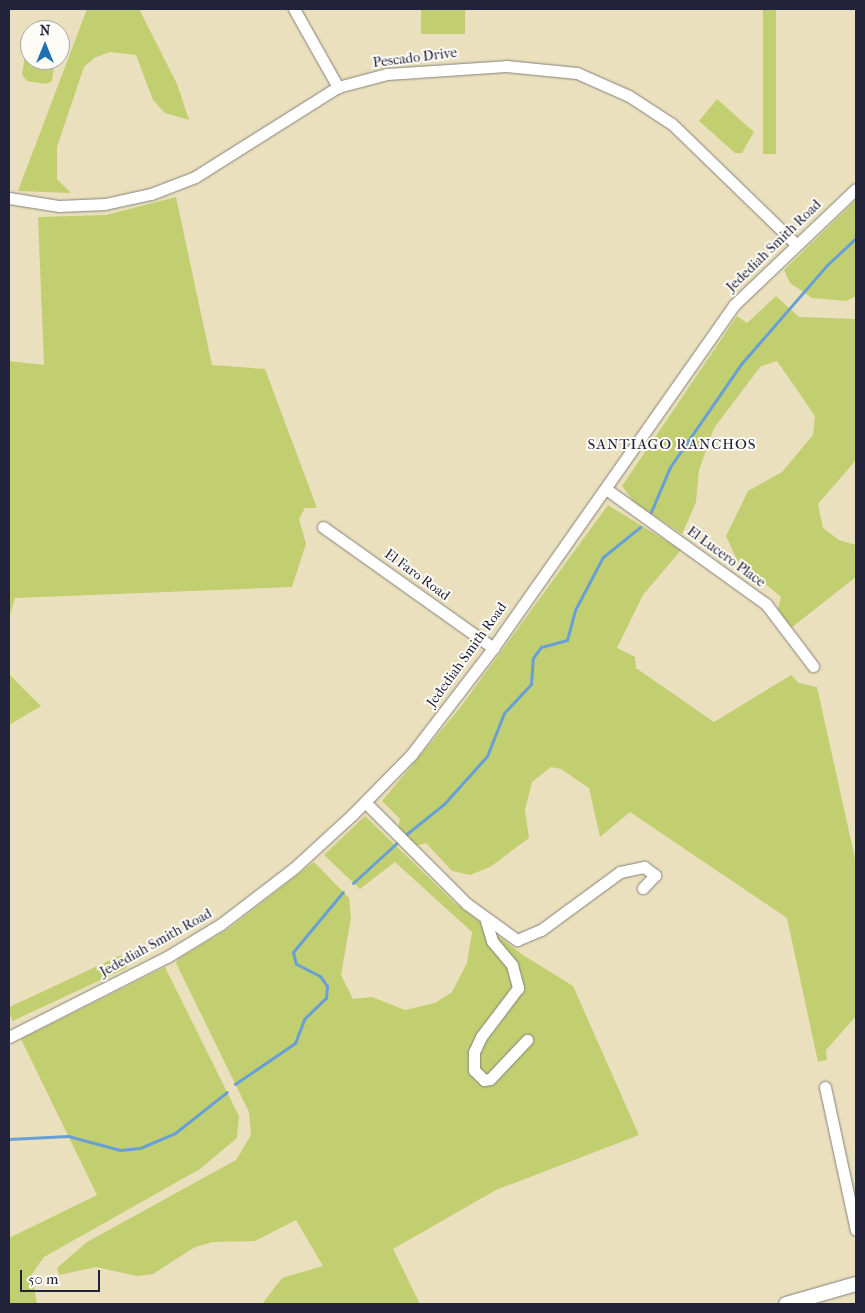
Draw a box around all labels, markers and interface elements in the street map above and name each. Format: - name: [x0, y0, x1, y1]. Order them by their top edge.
- north arrow: [20, 20, 70, 70]
- text: N: [40, 22, 50, 39]
- street label: Pescado Drive: [372, 44, 458, 72]
- street label: Jedediah Smith Road: [723, 196, 825, 296]
- district label: SANTIAGO RANCHOS: [585, 436, 759, 454]
- street label: El Lucero Place: [684, 523, 768, 591]
- street label: El Faro Road: [381, 546, 453, 604]
- street label: Jedediah Smith Road: [423, 599, 511, 711]
- street label: Jedediah Smith Road: [97, 905, 215, 981]
- scale bar: [22, 1260, 102, 1292]
- text: 50 m: [28, 1270, 58, 1288]

